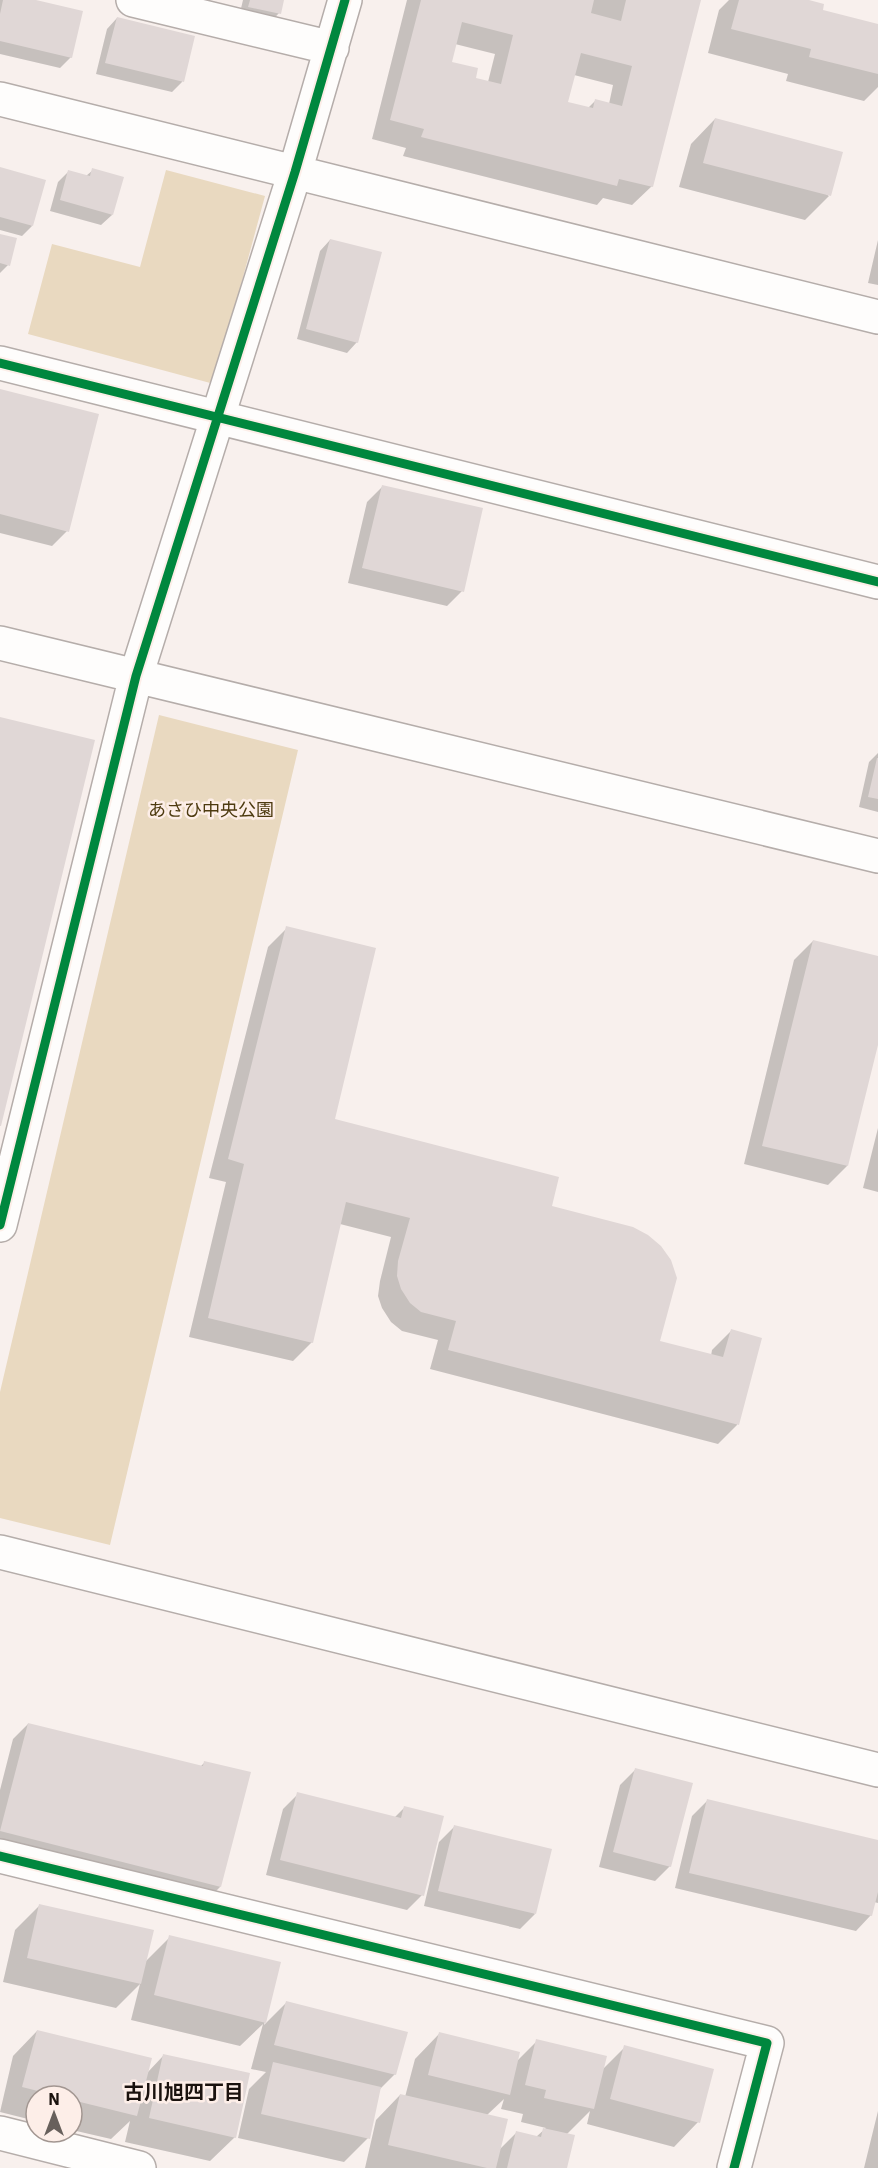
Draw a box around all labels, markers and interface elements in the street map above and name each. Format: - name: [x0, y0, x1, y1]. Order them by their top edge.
- park label: あさひ中央公園: [148, 798, 274, 821]
- district label: 古川旭四丁目: [124, 2078, 244, 2105]
- north arrow: [24, 2084, 84, 2144]
- text: N: [48, 2089, 60, 2109]

